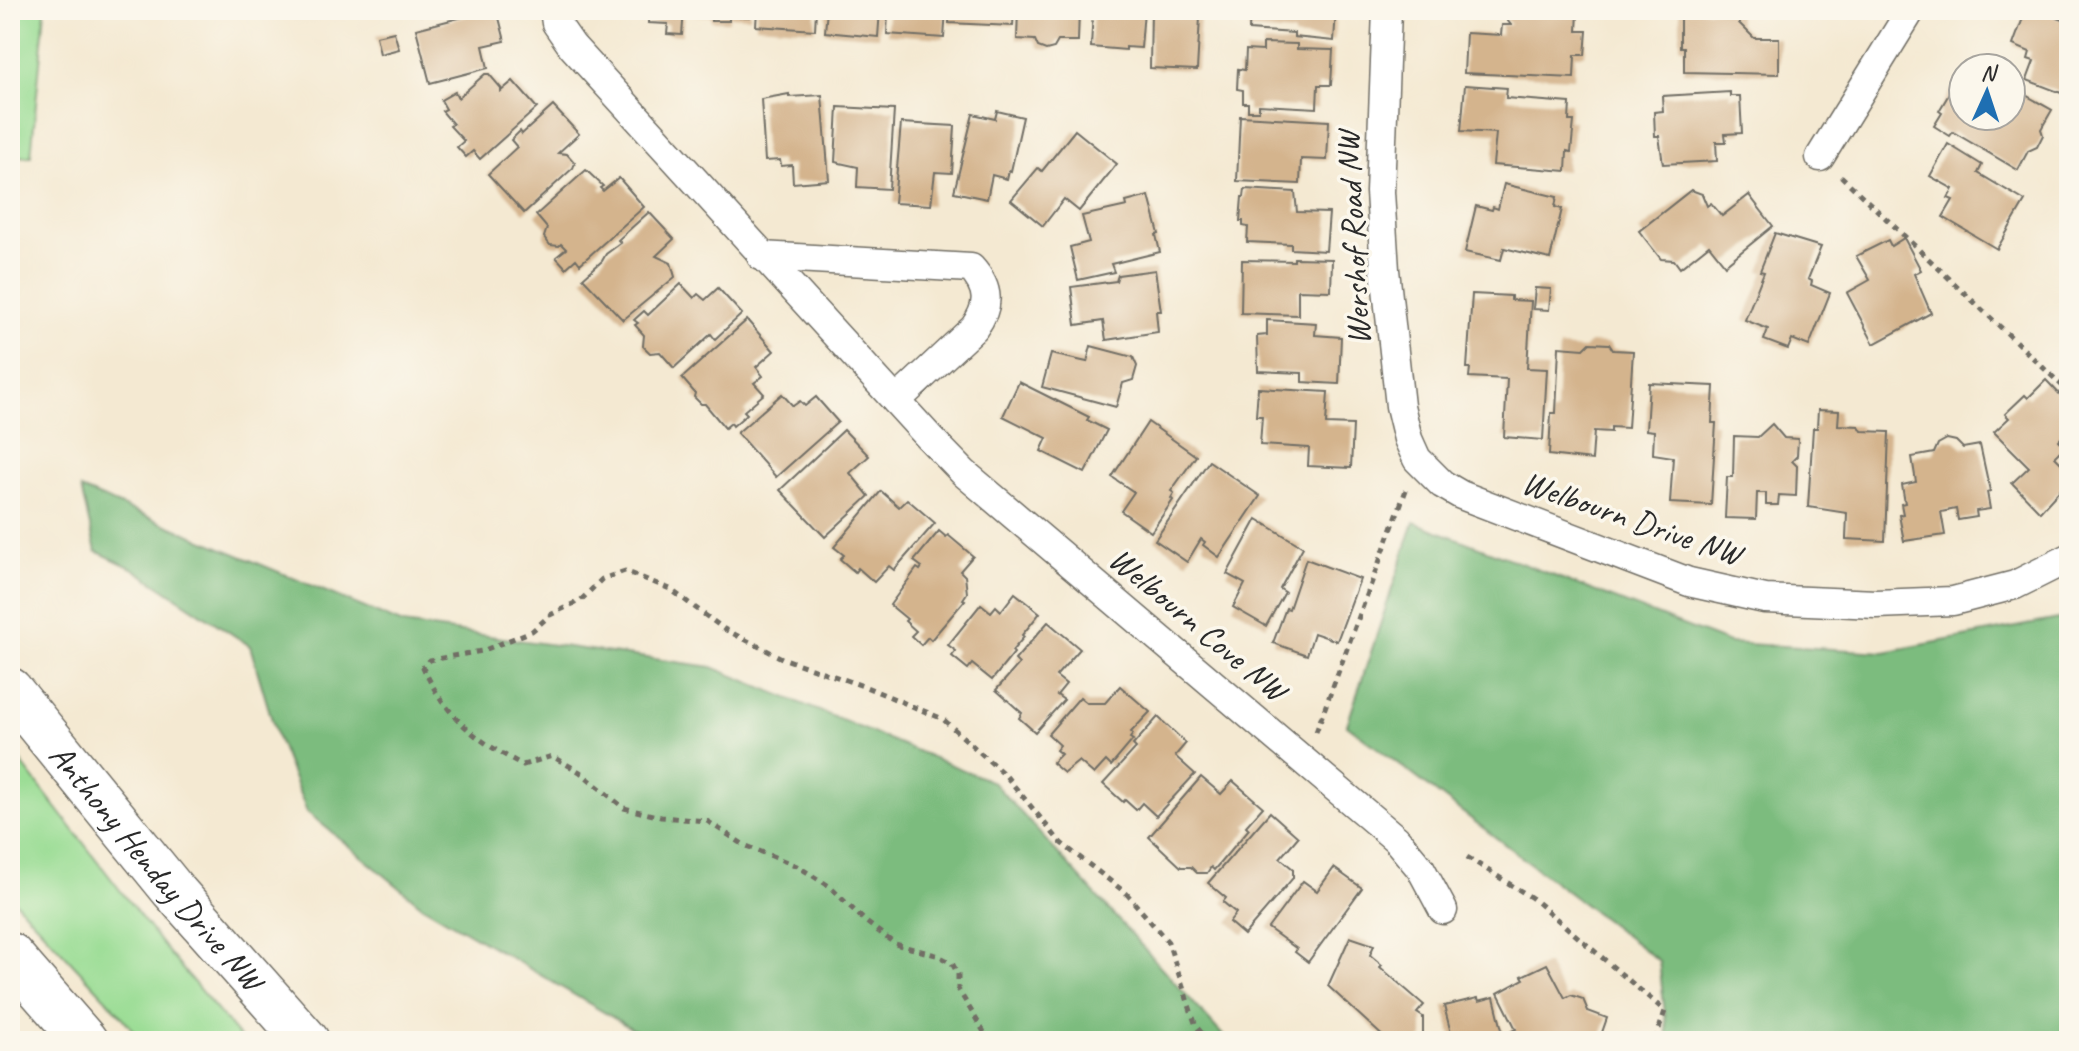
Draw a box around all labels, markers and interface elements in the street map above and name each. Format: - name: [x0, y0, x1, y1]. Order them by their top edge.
- north arrow: [1947, 52, 2027, 132]
- text: N: [1980, 59, 1999, 88]
- street label: Wershof Road NW: [1326, 126, 1380, 346]
- street label: Welbourn Drive NW: [1517, 460, 1751, 577]
- street label: Welbourn Cove NW: [1100, 537, 1298, 713]
- street label: Anthony Henday Drive NW: [40, 734, 276, 1002]

